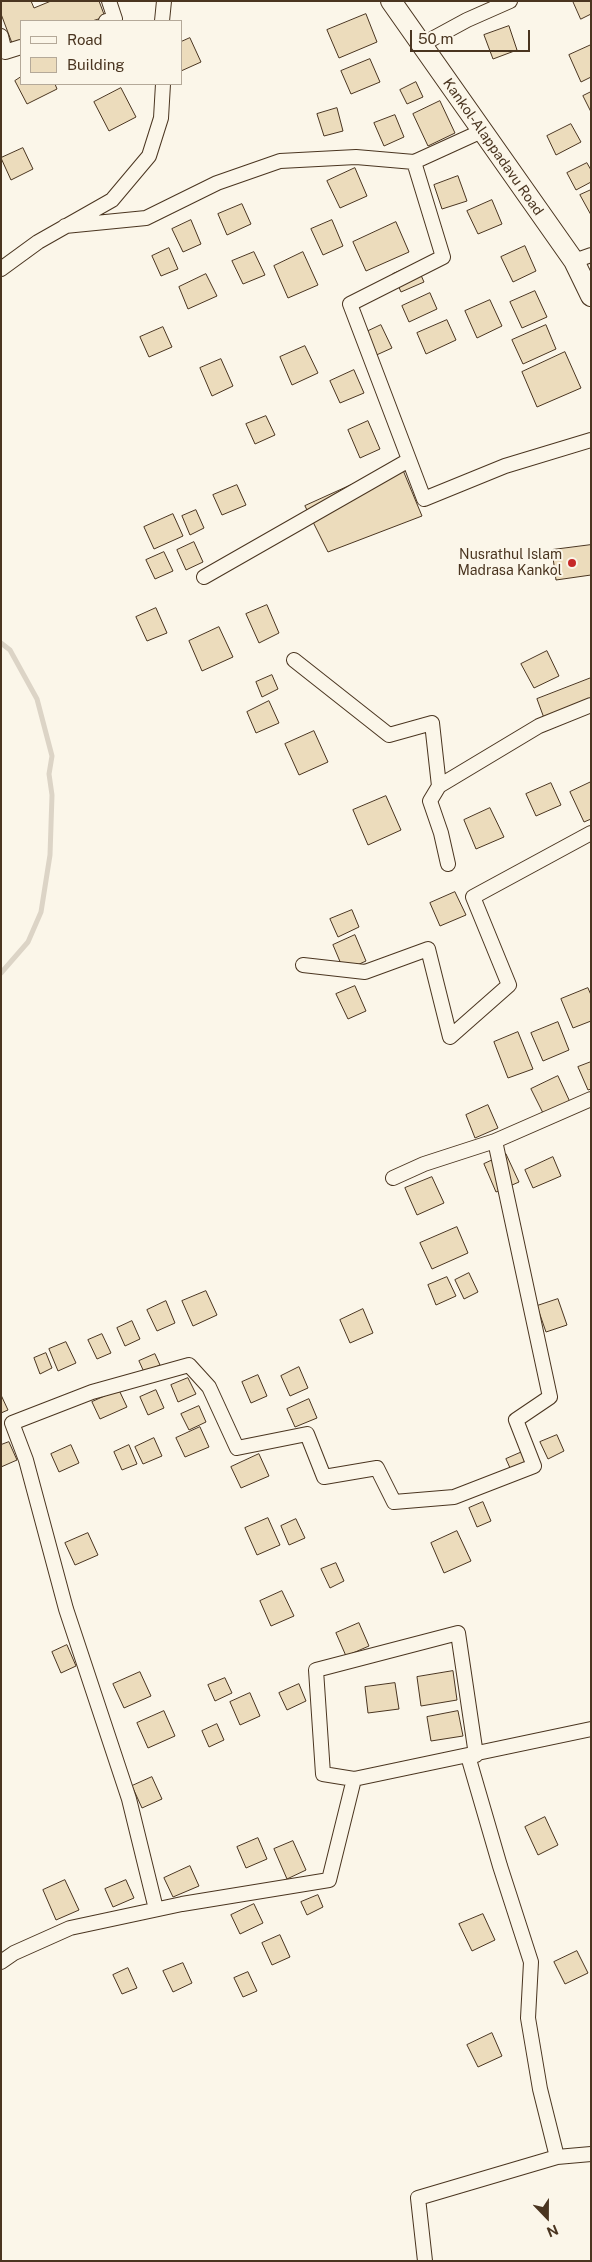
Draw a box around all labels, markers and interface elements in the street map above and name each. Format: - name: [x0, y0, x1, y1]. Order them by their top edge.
- legend: [20, 20, 182, 85]
- scale bar: [412, 20, 532, 52]
- text: 50 m: [418, 30, 453, 47]
- text: Road: [67, 31, 103, 48]
- text: Building: [67, 56, 125, 73]
- street label: Kankol-Alappadavu Road: [439, 75, 547, 219]
- place label: Nusrathul Islam Madrasa Kankol: [457, 547, 562, 580]
- marker: Nusrathul Islam Madrasa Kankol: [566, 557, 578, 569]
- north arrow: [522, 2192, 572, 2242]
- text: N: [545, 2221, 561, 2240]

